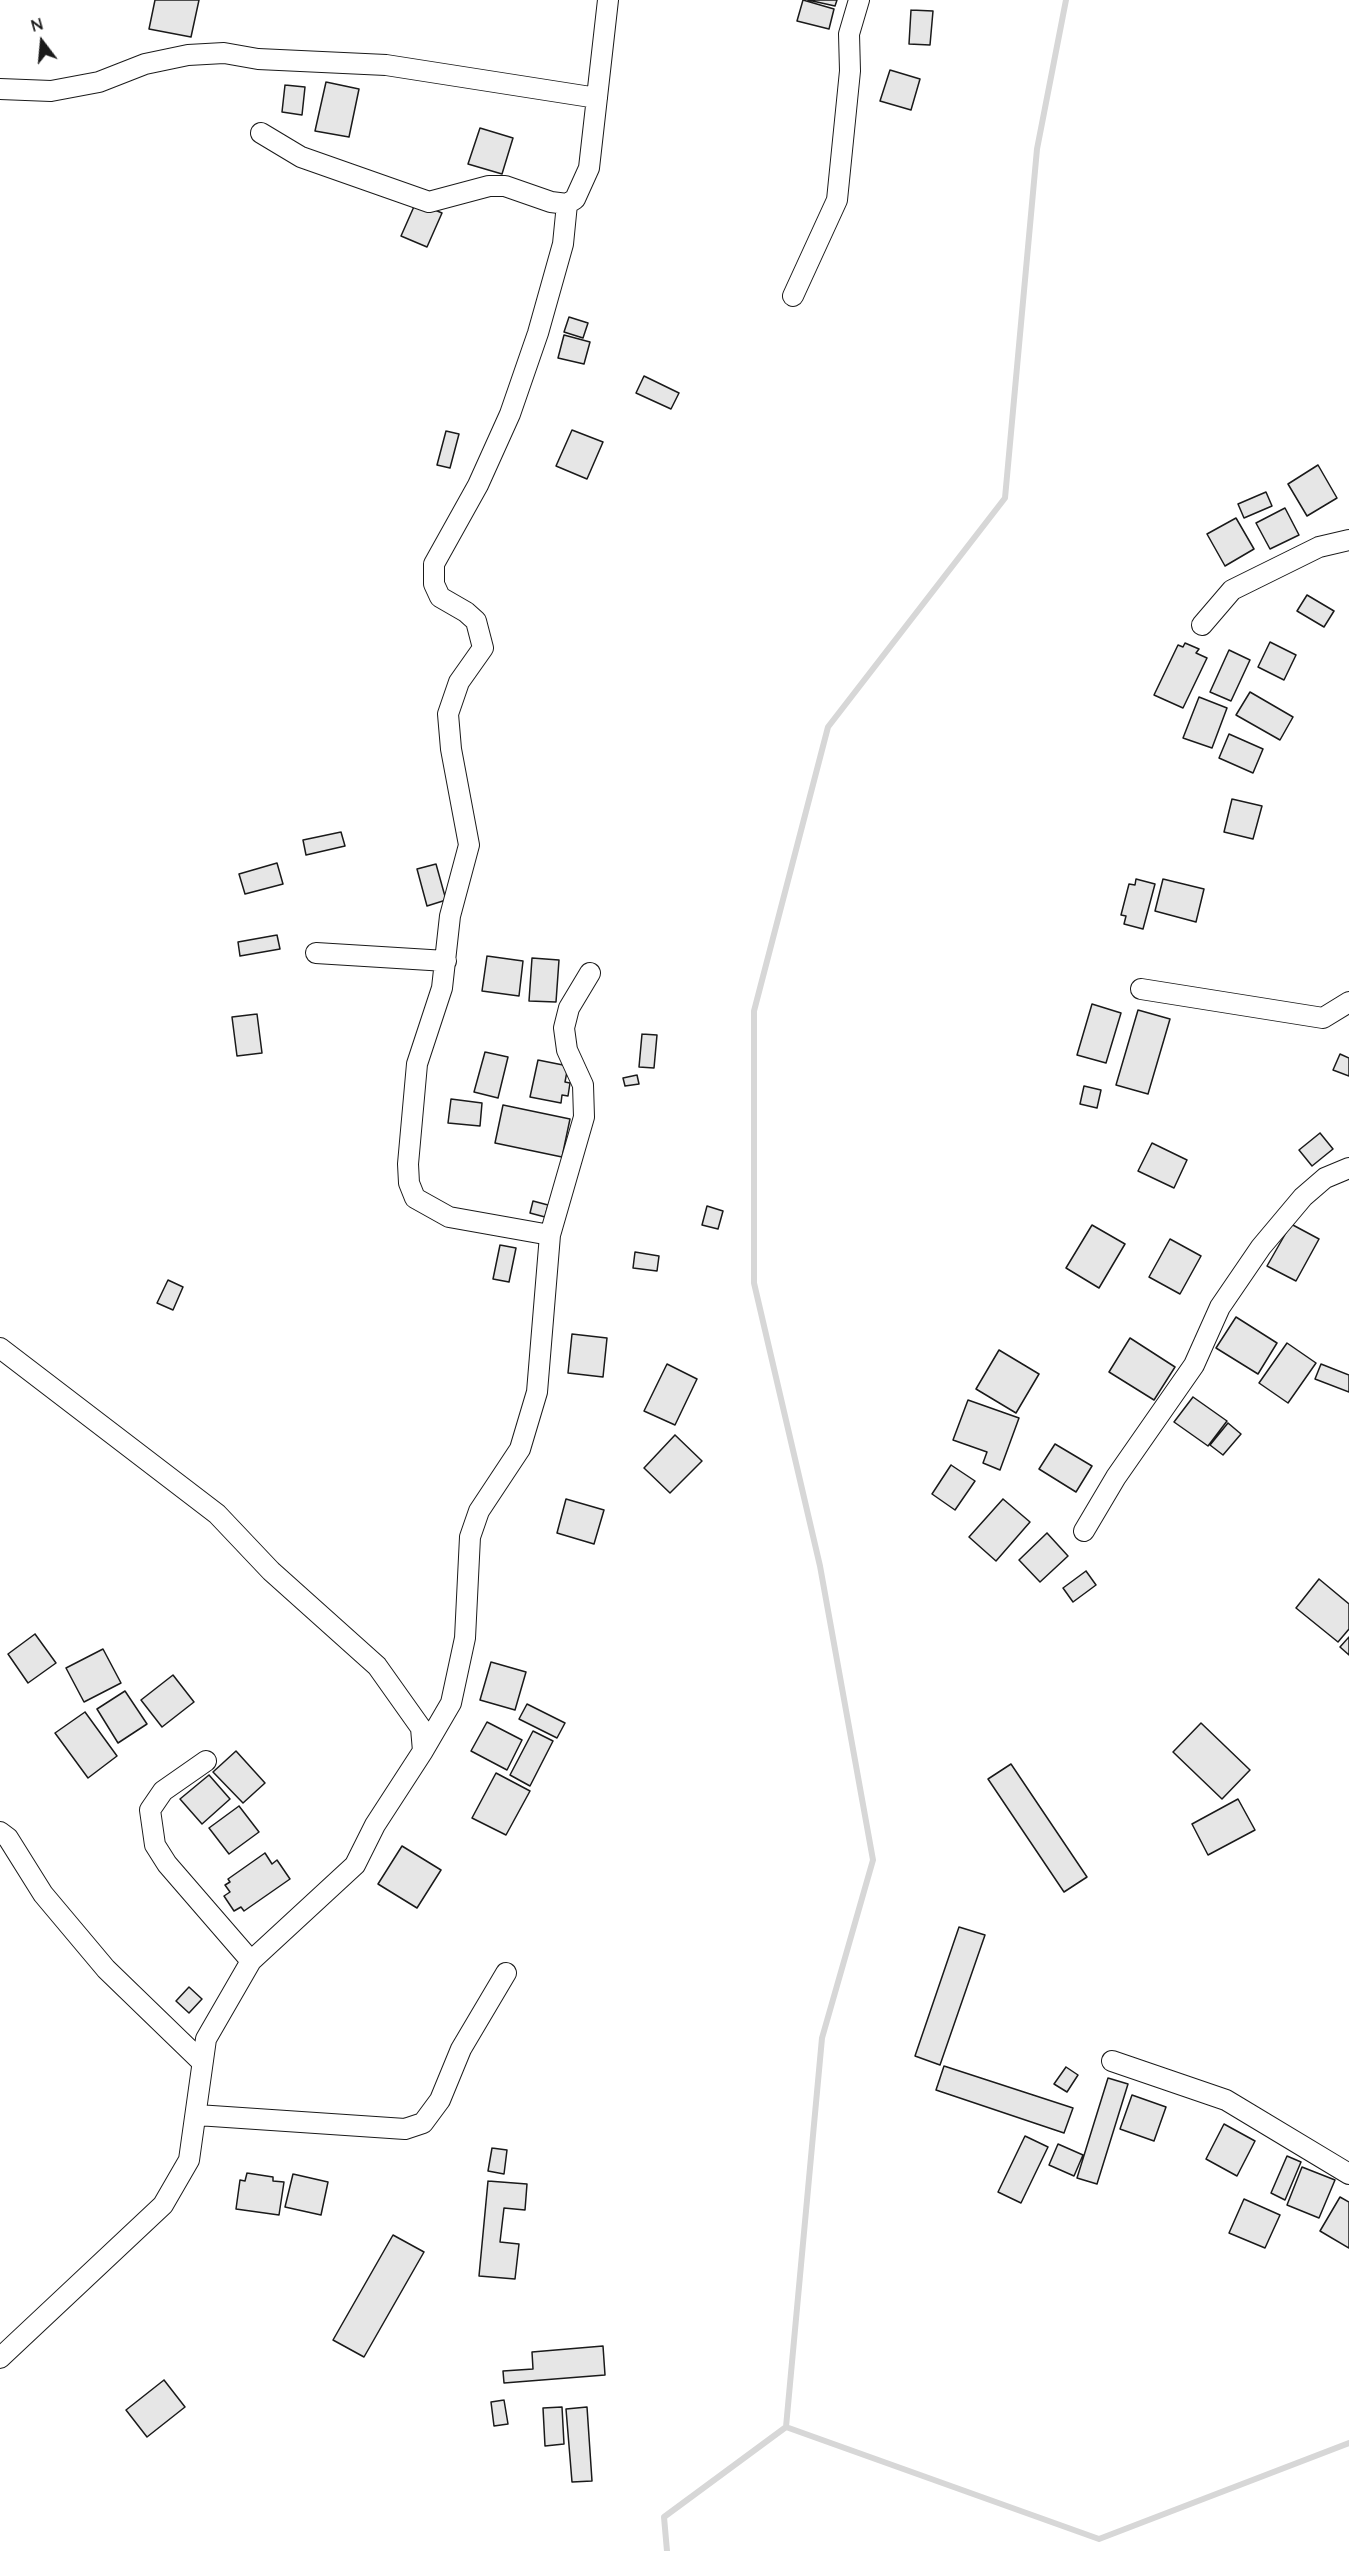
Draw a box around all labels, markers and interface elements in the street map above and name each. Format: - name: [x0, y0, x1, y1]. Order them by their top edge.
- north arrow: [12, 12, 72, 72]
- text: N: [29, 13, 45, 36]

